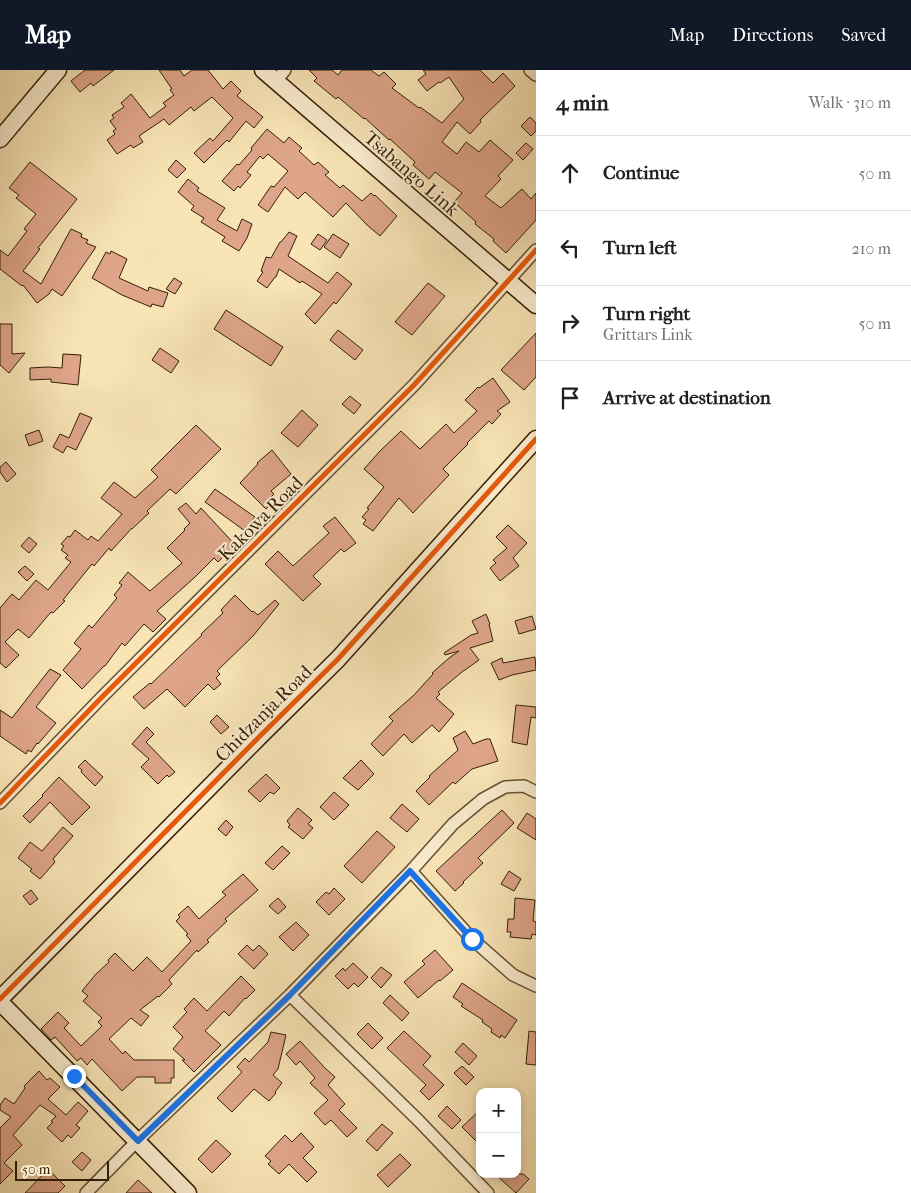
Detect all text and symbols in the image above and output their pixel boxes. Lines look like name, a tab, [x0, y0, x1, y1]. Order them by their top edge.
text: Map	[25, 21, 71, 49]
text: Map	[670, 25, 704, 46]
text: Directions	[732, 25, 813, 46]
text: Saved	[841, 25, 886, 46]
text: 4 min	[556, 91, 609, 115]
text: Walk · 310 m	[808, 93, 891, 112]
street label: Tsabango Link	[359, 127, 463, 221]
icon: ahead	[556, 159, 584, 187]
text: Continue	[603, 162, 679, 184]
text: 50 m	[859, 164, 891, 183]
icon: left	[556, 234, 584, 262]
text: Turn left	[603, 237, 677, 259]
text: 210 m	[852, 239, 891, 258]
text: Turn right	[603, 303, 690, 325]
icon: right	[556, 309, 584, 337]
text: 50 m	[859, 314, 891, 333]
text: Grittars Link	[603, 325, 693, 344]
icon: arrive	[556, 384, 584, 412]
text: Arrive at destination	[603, 387, 771, 409]
street label: Kakowa Road	[214, 471, 308, 566]
street label: Chidzanja Road	[211, 660, 317, 767]
route start	[461, 928, 484, 951]
route end	[63, 1065, 86, 1088]
map controls	[476, 1088, 521, 1178]
button: +	[476, 1088, 521, 1133]
button: −	[476, 1133, 521, 1178]
scale bar	[15, 1158, 109, 1181]
text: 50 m	[22, 1161, 50, 1178]

